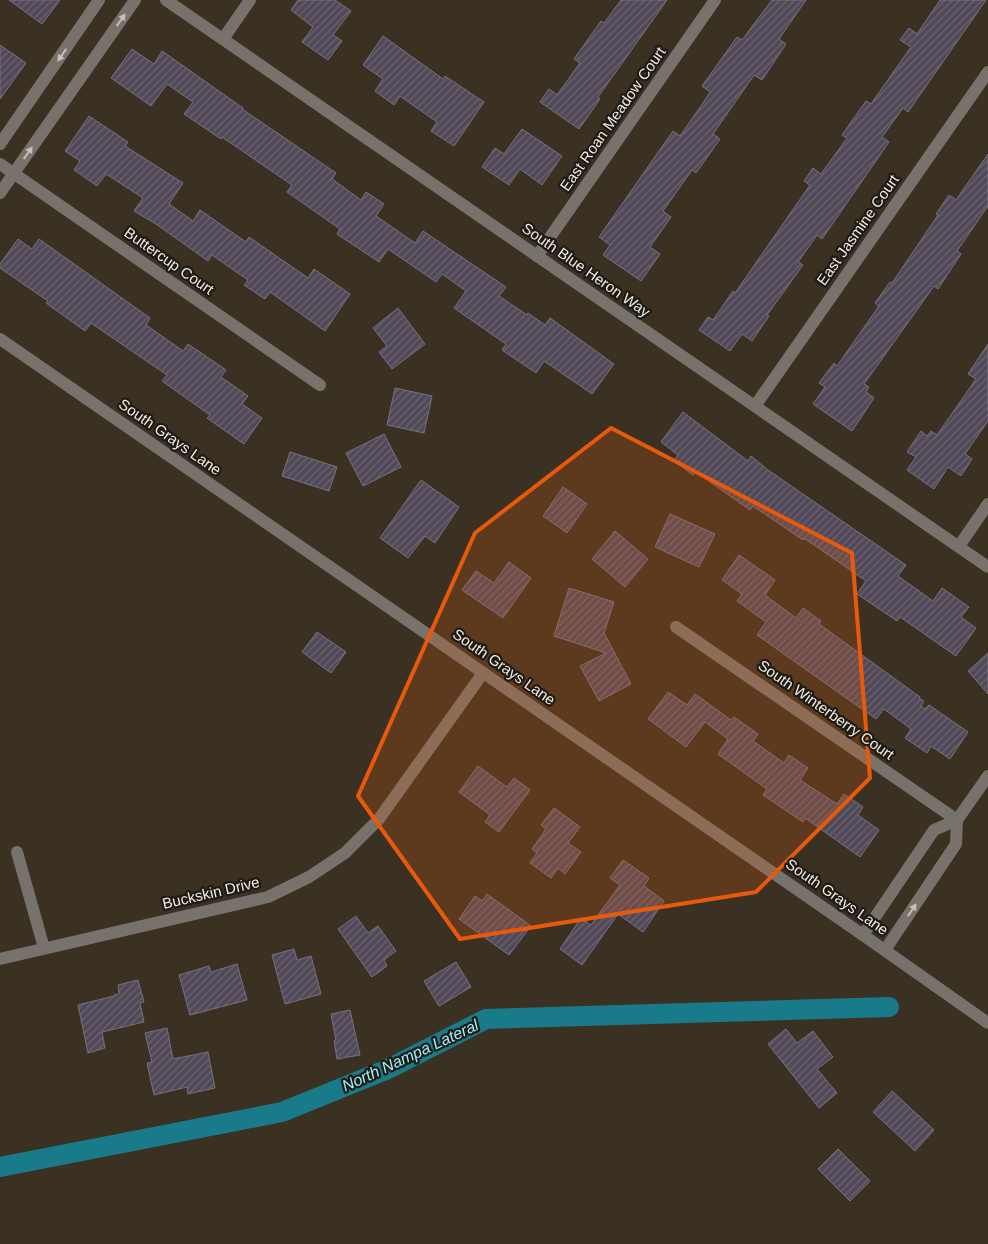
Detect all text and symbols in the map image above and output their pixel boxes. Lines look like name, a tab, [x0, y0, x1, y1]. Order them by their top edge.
one-way arrow	[116, 13, 126, 27]
street label: East Roan Meadow Court	[556, 43, 669, 194]
one-way arrow	[57, 48, 67, 61]
one-way arrow	[23, 146, 33, 160]
street label: East Jasmine Court	[813, 171, 903, 288]
street label: South Blue Heron Way	[519, 219, 654, 320]
street label: Buttercup Court	[121, 223, 218, 298]
street label: South Grays Lane	[116, 395, 225, 478]
street label: South Grays Lane	[450, 625, 559, 708]
street label: South Winterberry Court	[755, 656, 898, 763]
street label: South Grays Lane	[783, 855, 892, 938]
street label: Buckskin Drive	[161, 873, 261, 912]
one-way arrow	[907, 903, 917, 917]
water label: North Nampa Lateral	[339, 1016, 482, 1095]

